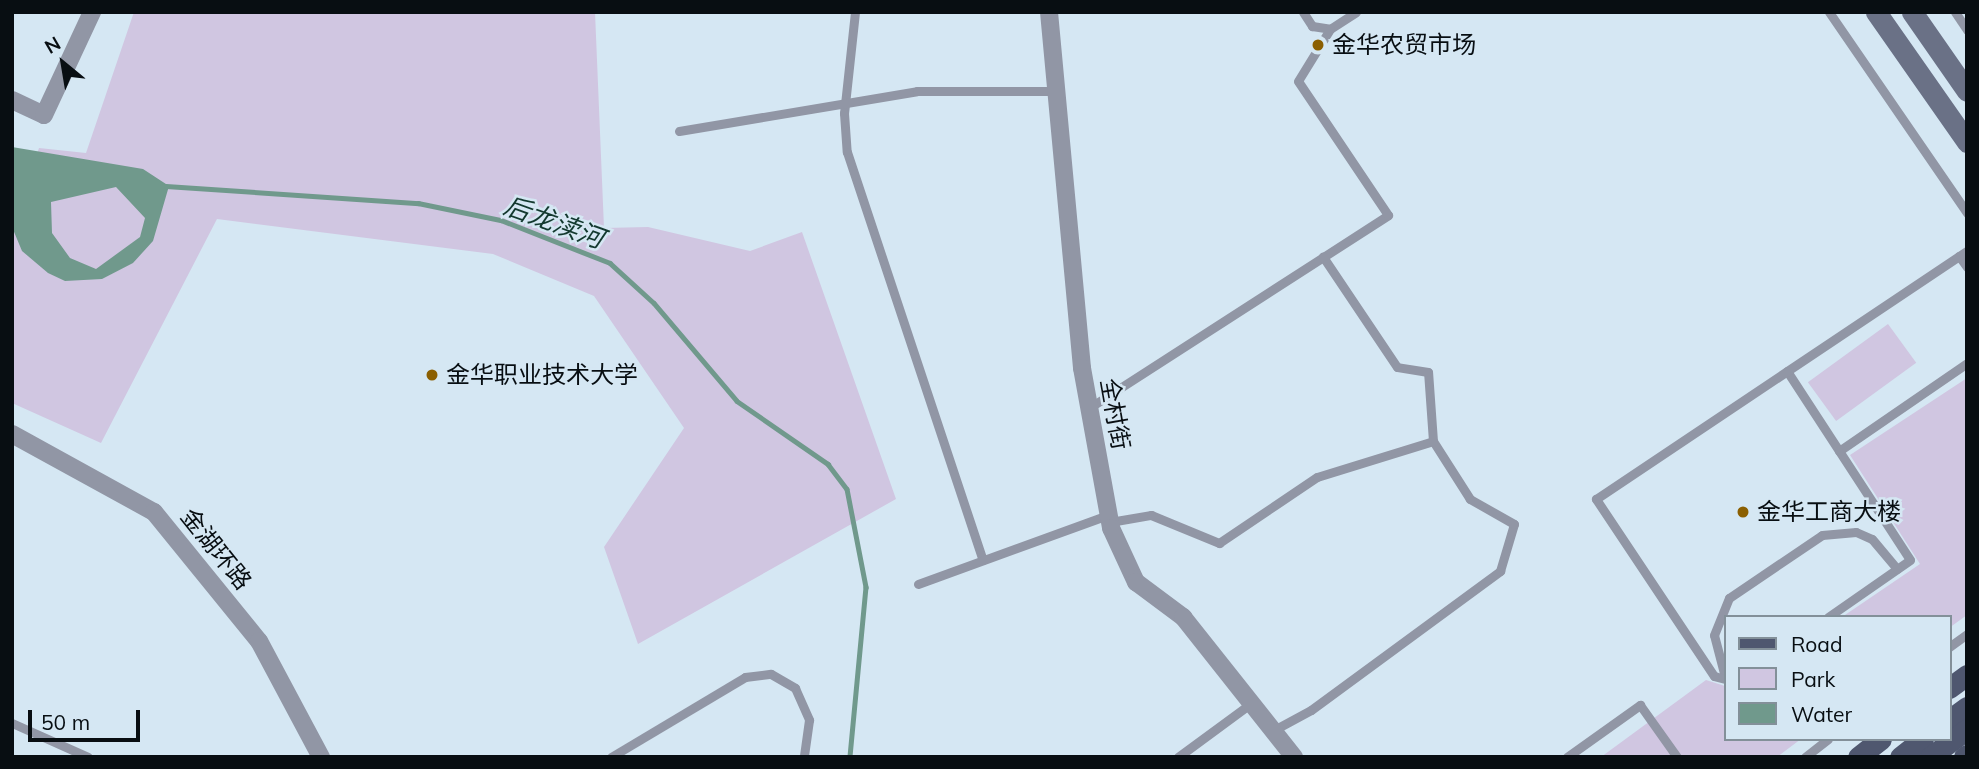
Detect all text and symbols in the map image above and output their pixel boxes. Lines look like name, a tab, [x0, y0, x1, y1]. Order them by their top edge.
north arrow	[28, 28, 98, 98]
text: N	[40, 31, 65, 59]
place label: 金华农贸市场	[1332, 31, 1476, 59]
marker: 金华农贸市场	[1310, 37, 1326, 53]
water label: 后龙渎河	[500, 190, 608, 254]
place label: 金华职业技术大学	[446, 361, 638, 389]
marker: 金华职业技术大学	[424, 367, 440, 383]
street label: 全村街	[1095, 376, 1135, 452]
place label: 金华工商大楼	[1757, 498, 1901, 526]
street label: 金湖环路	[175, 503, 257, 595]
marker: 金华工商大楼	[1735, 504, 1751, 520]
legend	[1724, 615, 1951, 741]
text: Road	[1791, 631, 1842, 657]
text: Park	[1791, 666, 1835, 692]
scale bar	[32, 696, 144, 740]
text: Water	[1791, 701, 1852, 727]
text: 50 m	[41, 709, 90, 735]

